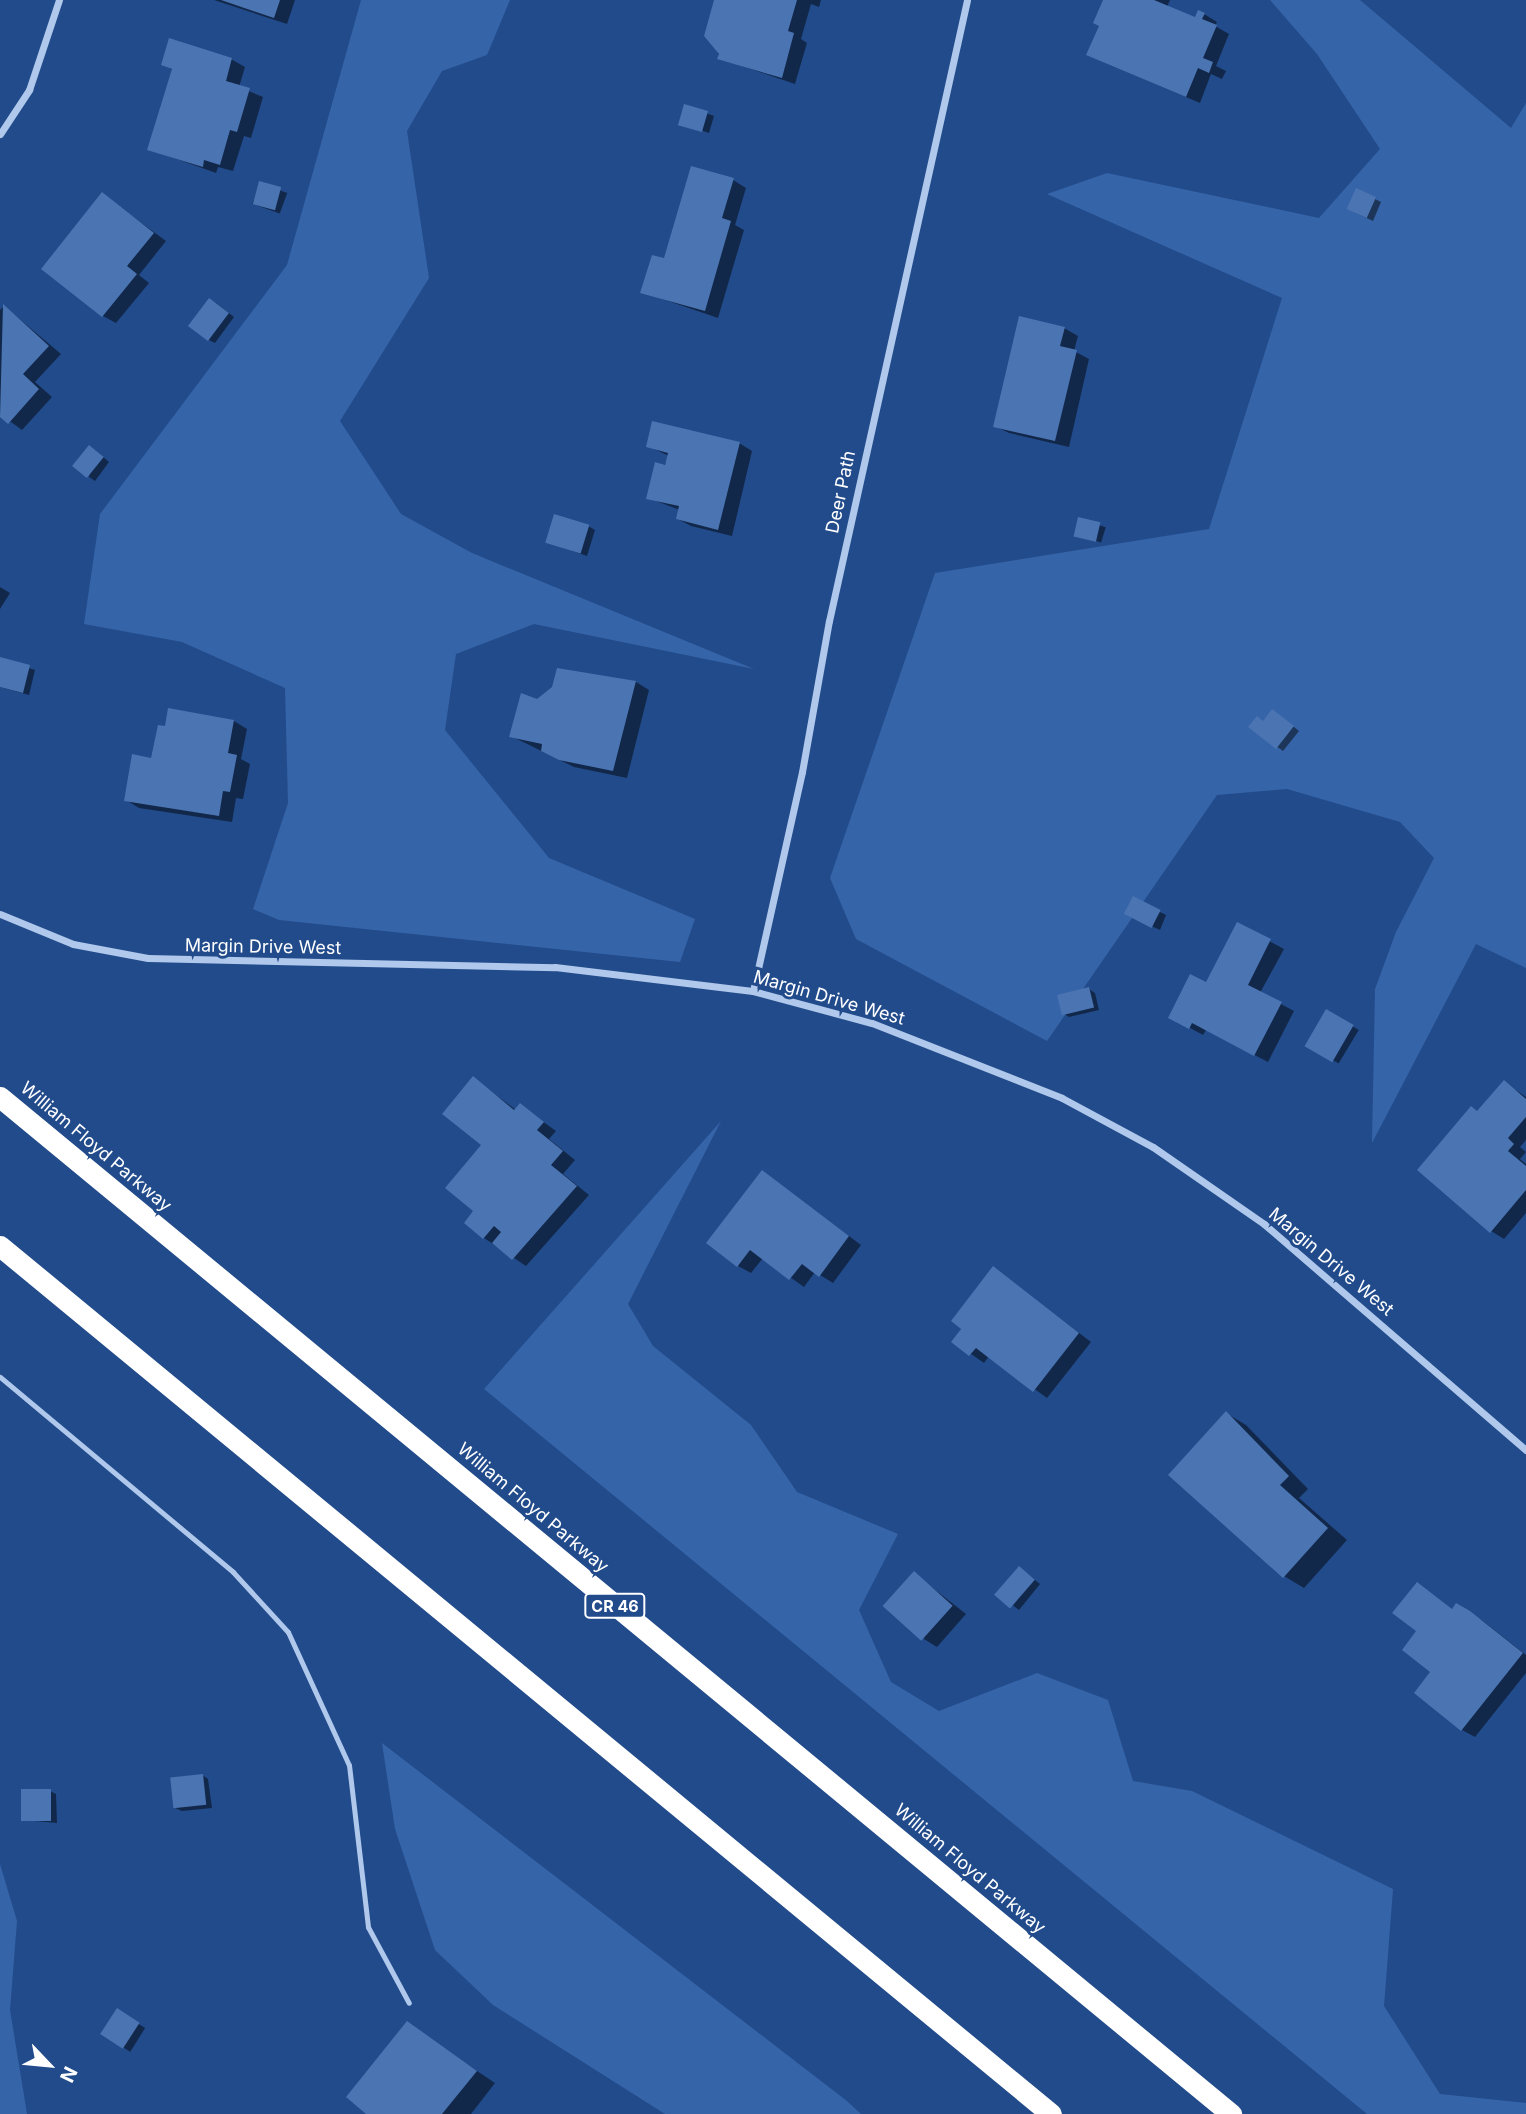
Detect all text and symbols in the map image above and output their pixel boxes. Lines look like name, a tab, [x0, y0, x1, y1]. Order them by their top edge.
street label: Deer Path	[822, 449, 860, 535]
street label: Margin Drive West	[185, 935, 341, 959]
street label: Margin Drive West	[751, 966, 907, 1030]
street label: William Floyd Parkway	[16, 1077, 176, 1217]
street label: Margin Drive West	[1264, 1203, 1398, 1321]
street label: William Floyd Parkway	[453, 1438, 613, 1578]
road number: CR 46	[584, 1594, 646, 1618]
street label: William Floyd Parkway	[890, 1799, 1050, 1939]
north arrow	[14, 2030, 84, 2100]
text: N	[55, 2063, 82, 2086]

